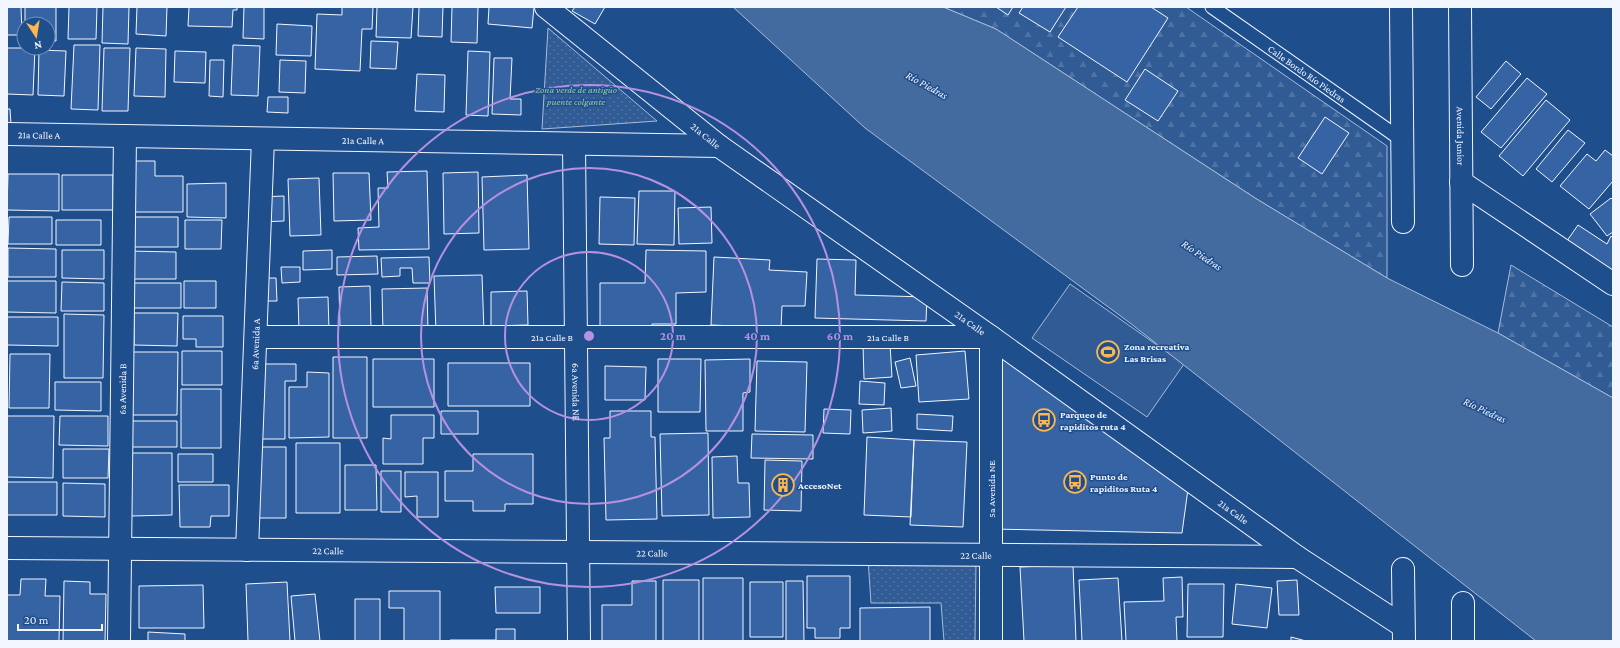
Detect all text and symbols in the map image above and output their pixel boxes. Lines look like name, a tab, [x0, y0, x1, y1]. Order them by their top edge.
north arrow	[16, 16, 56, 56]
text: N	[33, 39, 43, 53]
street label: Calle Bordo Río Piedras	[1266, 43, 1348, 105]
water label: Río Piedras	[904, 69, 950, 102]
park label: Zona verde de antigüo puente colgante	[535, 84, 617, 107]
street label: Avenida Junior	[1455, 106, 1467, 166]
street label: 21a Calle	[689, 120, 723, 151]
street label: 21a Calle A	[18, 129, 61, 140]
street label: 21a Calle A	[342, 134, 385, 146]
water label: Río Piedras	[1180, 237, 1225, 273]
street label: 21a Calle	[953, 308, 988, 337]
street label: 6a Avenida A	[249, 318, 262, 370]
centre of rings	[582, 329, 596, 343]
text: 20 m	[660, 329, 687, 343]
text: 40 m	[744, 329, 771, 343]
text: 60 m	[827, 329, 854, 343]
street label: 21a Calle B	[531, 332, 574, 343]
street label: 21a Calle B	[867, 332, 910, 343]
sports icon: Zona recreativa Las Brisas	[1095, 339, 1121, 365]
place label: Zona recreativa Las Brisas	[1124, 341, 1190, 364]
street label: 6a Avenida B	[116, 363, 128, 415]
street label: 6a Avenida NE	[571, 363, 582, 422]
water label: Río Piedras	[1462, 395, 1509, 425]
bus stop icon: Parqueo de rapiditos ruta 4	[1031, 407, 1057, 433]
place label: Parqueo de rapiditos ruta 4	[1060, 409, 1126, 432]
street label: 5a Avenida NE	[986, 460, 997, 518]
bus stop icon: Punto de rapiditos Ruta 4	[1062, 469, 1088, 495]
place label: Punto de rapiditos Ruta 4	[1090, 471, 1158, 494]
building icon: AccesoNet	[770, 472, 796, 498]
place label: AccesoNet	[797, 480, 842, 491]
street label: 21a Calle	[1216, 497, 1251, 526]
street label: 22 Calle	[312, 545, 344, 556]
street label: 22 Calle	[636, 547, 668, 558]
street label: 22 Calle	[960, 549, 992, 560]
scale bar	[18, 606, 102, 632]
text: 20 m	[24, 613, 49, 627]

